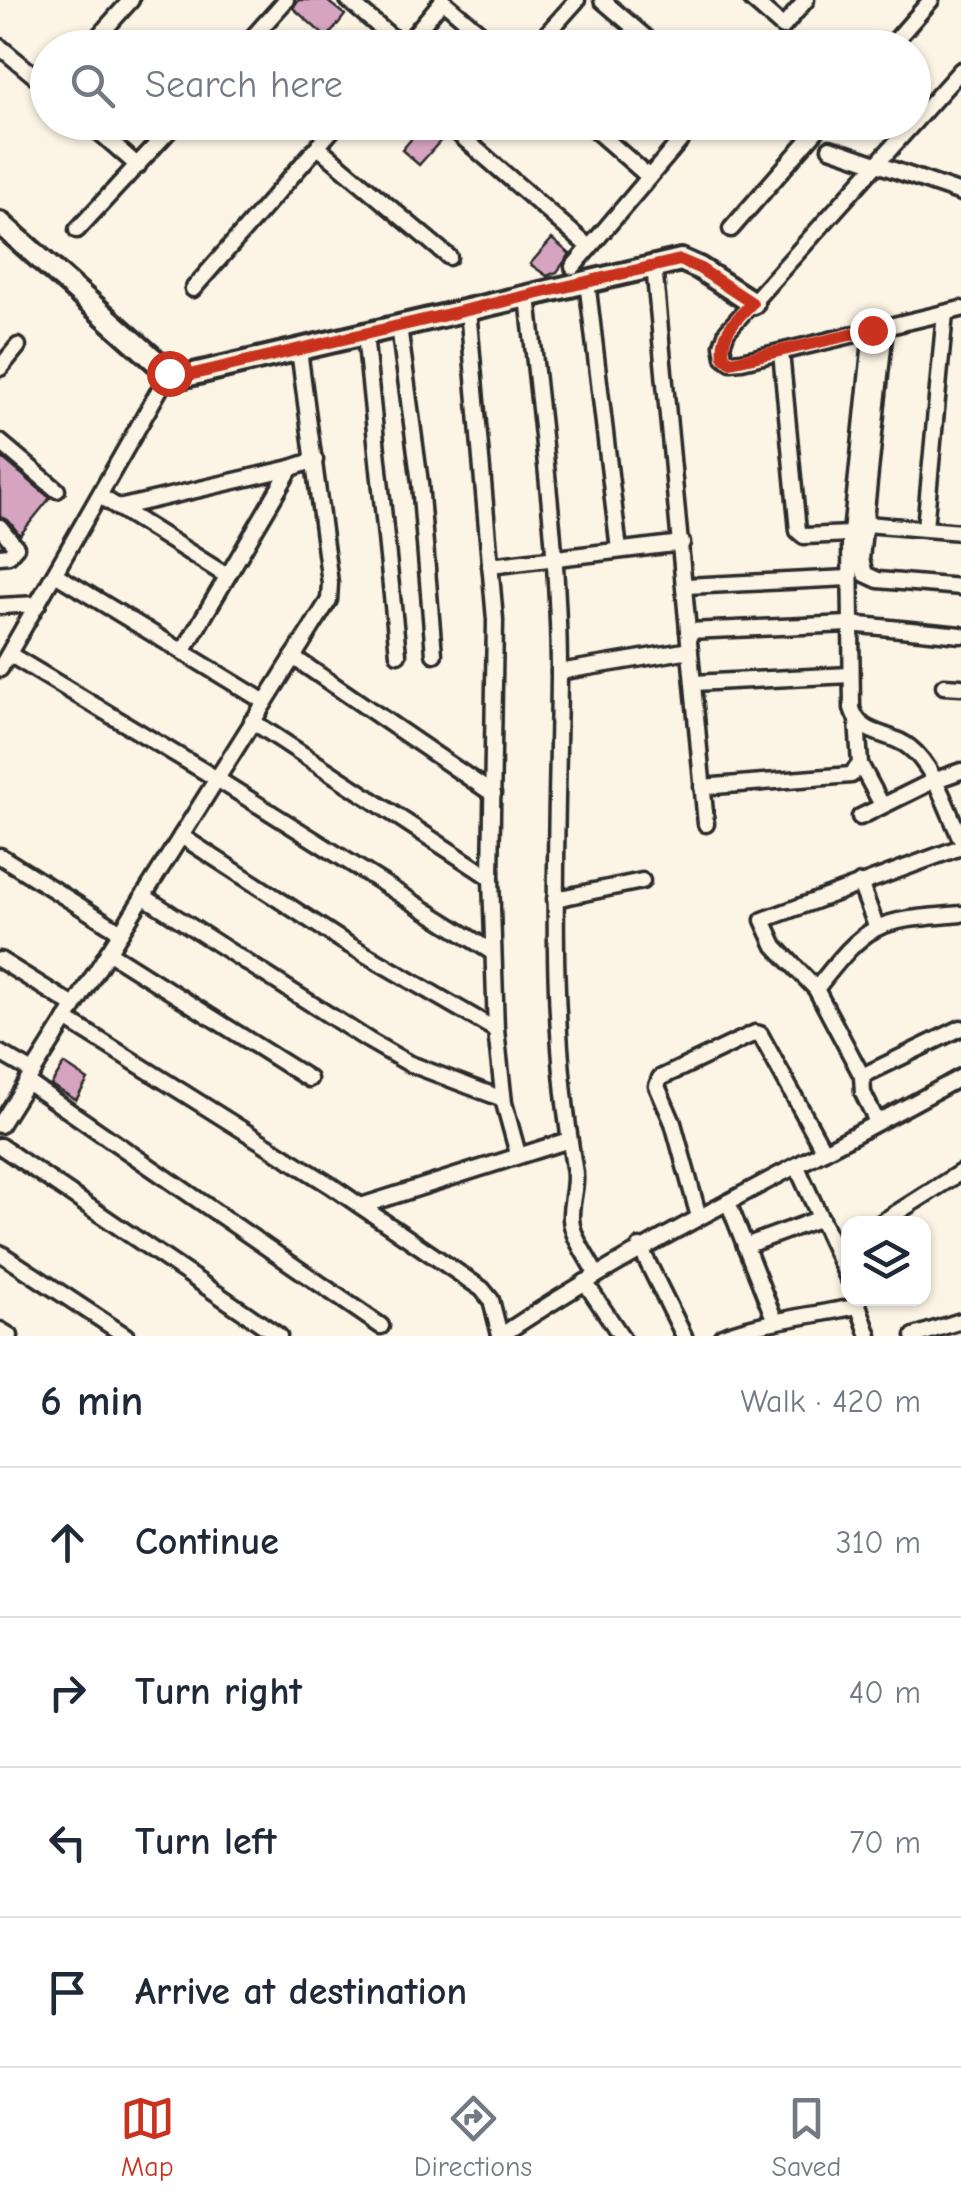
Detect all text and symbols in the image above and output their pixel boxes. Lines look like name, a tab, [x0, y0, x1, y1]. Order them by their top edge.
search box	[30, 30, 931, 140]
icon: search	[65, 58, 120, 113]
text: Search here	[145, 63, 343, 107]
route end	[850, 308, 896, 354]
route start	[147, 351, 193, 397]
map controls	[841, 1216, 931, 1306]
button: layers	[841, 1216, 931, 1306]
text: 6 min	[40, 1377, 143, 1426]
text: Walk · 420 m	[741, 1383, 921, 1420]
icon: ahead	[40, 1515, 95, 1570]
text: Continue	[135, 1520, 279, 1564]
text: 310 m	[835, 1524, 921, 1561]
icon: right	[40, 1665, 95, 1720]
text: Turn right	[135, 1670, 302, 1714]
text: 40 m	[849, 1674, 921, 1711]
icon: left	[40, 1815, 95, 1870]
text: Turn left	[135, 1820, 276, 1864]
text: 70 m	[849, 1824, 921, 1861]
icon: arrive	[40, 1965, 95, 2020]
text: Arrive at destination	[135, 1970, 467, 2014]
tab: Map	[120, 2091, 175, 2183]
tab: Directions	[414, 2091, 532, 2183]
tab: Saved	[771, 2091, 841, 2183]

